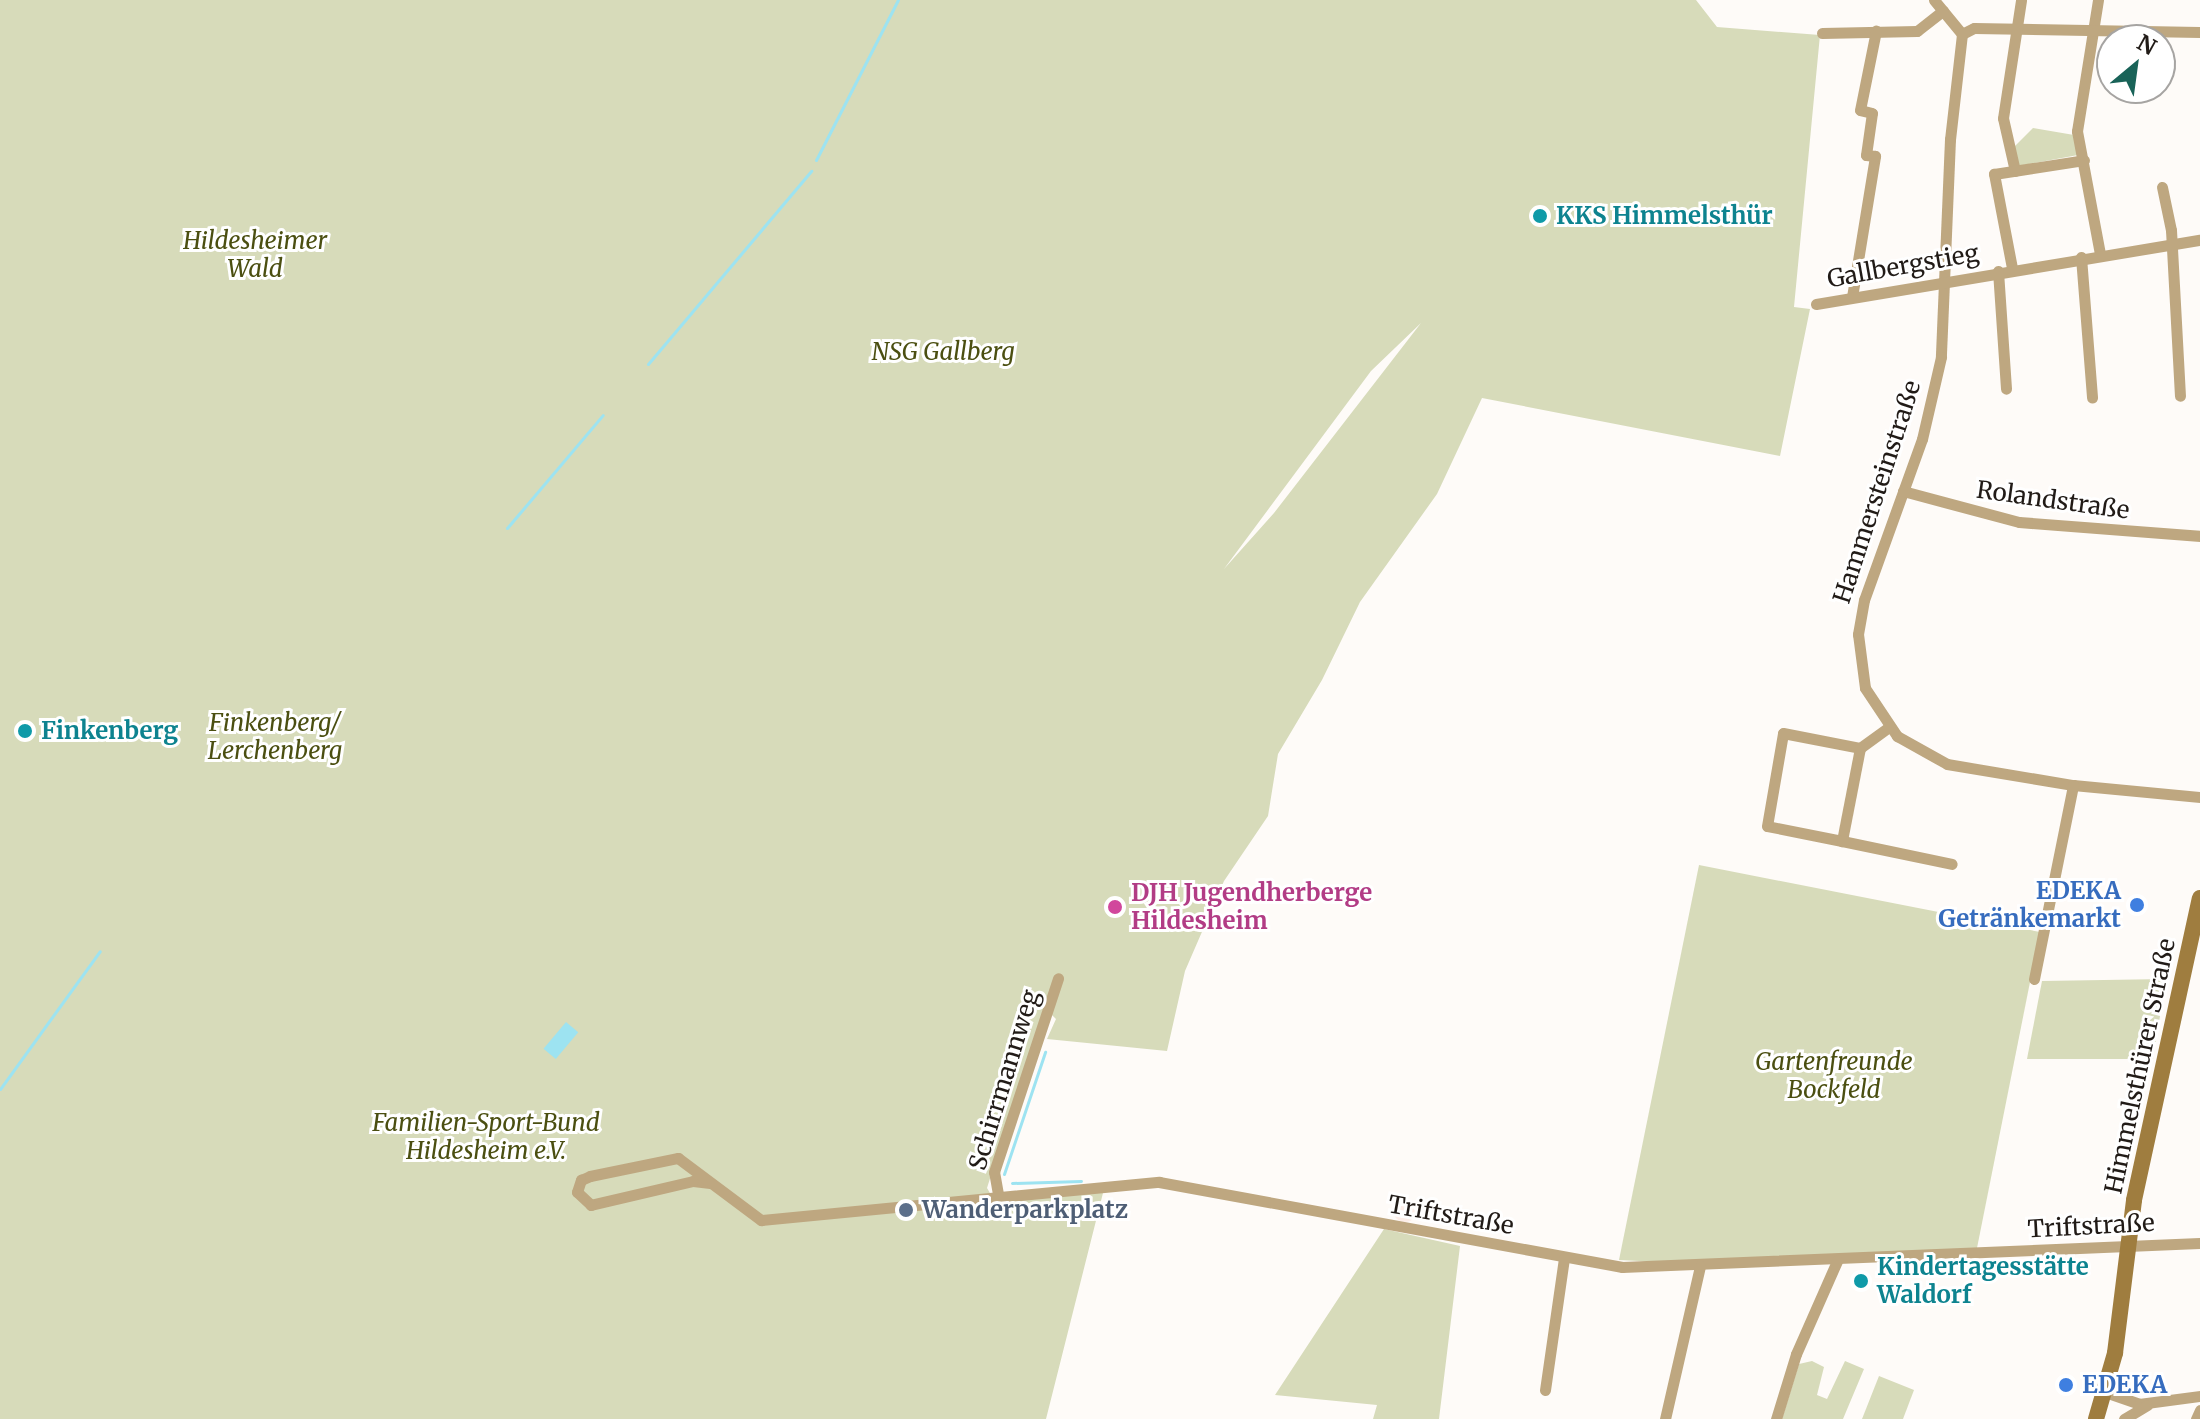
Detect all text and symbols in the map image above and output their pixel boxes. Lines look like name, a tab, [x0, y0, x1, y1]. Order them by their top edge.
north arrow	[2096, 24, 2176, 104]
text: N	[2132, 28, 2161, 61]
place label: KKS Himmelsthür	[1556, 202, 1773, 230]
marker: KKS Himmelsthür	[1531, 207, 1549, 225]
park label: Hildesheimer Wald	[183, 227, 327, 283]
street label: Gallbergstieg	[1825, 238, 1981, 294]
park label: NSG Gallberg	[871, 338, 1015, 366]
street label: Hammersteinstraße	[1827, 377, 1927, 607]
street label: Rolandstraße	[1975, 475, 2131, 525]
park label: Finkenberg/ Lerchenberg	[208, 709, 342, 765]
place label: Finkenberg	[41, 717, 178, 745]
marker: Finkenberg	[16, 722, 34, 740]
place label: EDEKA Getränkemarkt	[1938, 877, 2121, 933]
place label: DJH Jugendherberge Hildesheim	[1131, 879, 1372, 935]
marker: EDEKA Getränkemarkt	[2128, 896, 2146, 914]
marker: DJH Jugendherberge Hildesheim	[1106, 898, 1124, 916]
street label: Himmelsthürer Straße	[2099, 936, 2181, 1196]
street label: Schirrmannweg	[963, 986, 1045, 1174]
park label: Gartenfreunde Bockfeld	[1755, 1048, 1913, 1104]
park label: Familien-Sport-Bund Hildesheim e.V.	[372, 1109, 600, 1165]
street label: Triftstraße	[1386, 1190, 1516, 1240]
place label: Wanderparkplatz	[922, 1196, 1128, 1224]
marker: Wanderparkplatz	[897, 1201, 915, 1219]
street label: Triftstraße	[2027, 1208, 2155, 1244]
place label: Kindertagesstätte Waldorf	[1877, 1253, 2089, 1309]
marker: Kindertagesstätte Waldorf	[1852, 1272, 1870, 1290]
place label: EDEKA	[2082, 1371, 2167, 1399]
marker: EDEKA	[2057, 1376, 2075, 1394]

